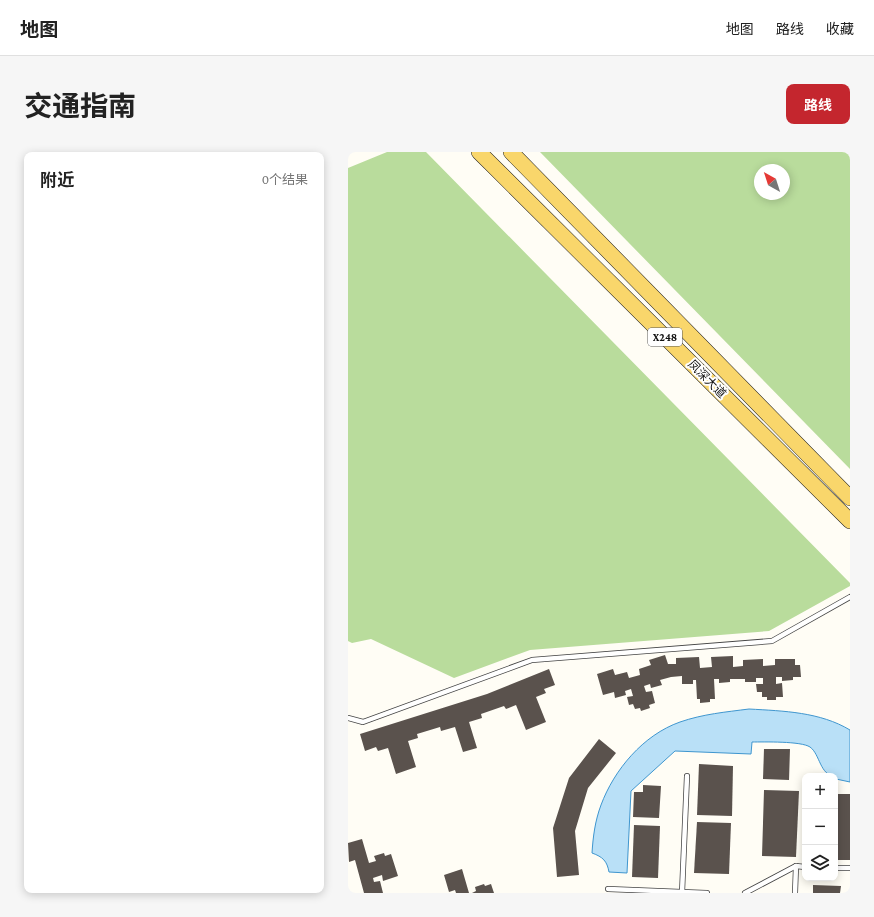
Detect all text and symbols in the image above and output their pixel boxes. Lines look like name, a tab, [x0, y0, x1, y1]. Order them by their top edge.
text: 地图	[20, 19, 58, 40]
text: 地图	[726, 21, 754, 37]
text: 路线	[776, 21, 804, 37]
text: 收藏	[826, 21, 854, 37]
button: 路线	[786, 84, 850, 124]
text: 交通指南	[24, 91, 136, 122]
north arrow	[754, 164, 790, 200]
text: 附近	[40, 171, 74, 190]
text: 0个结果	[262, 172, 308, 187]
road number: X248	[648, 328, 682, 346]
street label: 凤深大道	[685, 357, 729, 401]
map controls	[802, 773, 838, 881]
button: +	[802, 773, 838, 809]
button: −	[802, 809, 838, 845]
button: layers	[802, 845, 838, 881]

